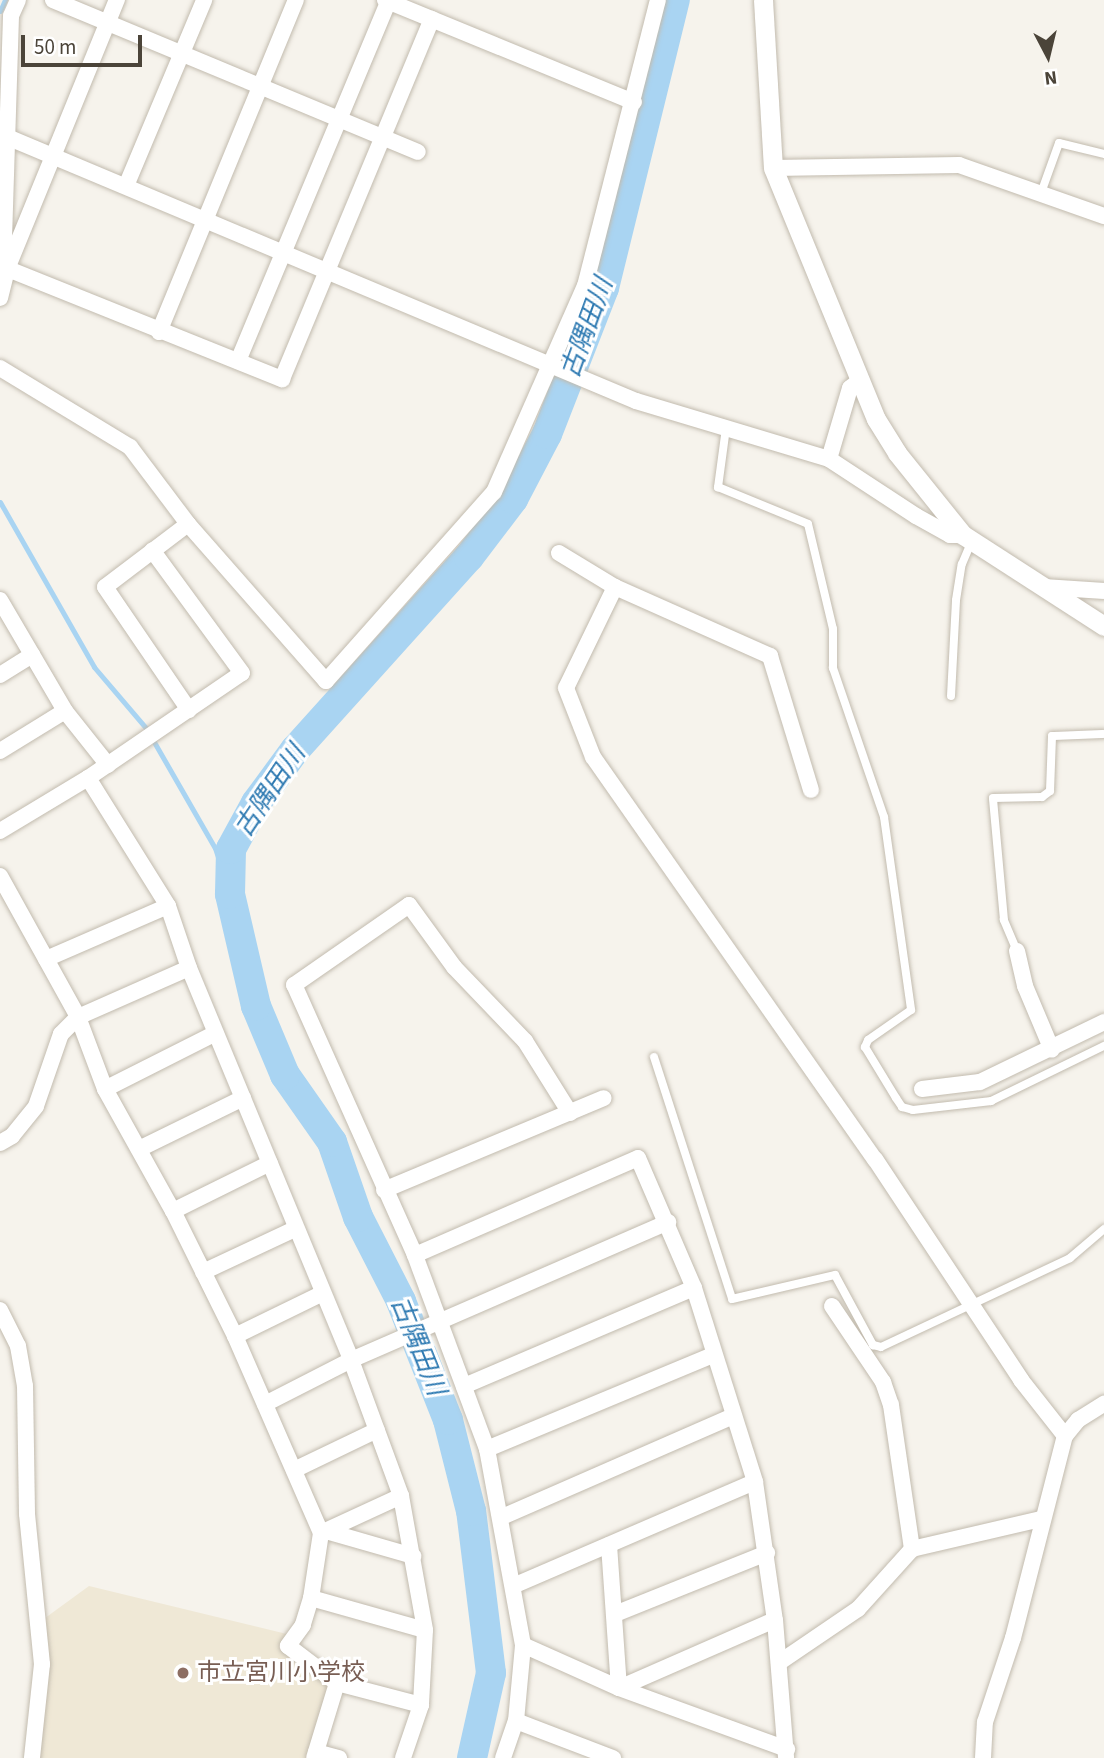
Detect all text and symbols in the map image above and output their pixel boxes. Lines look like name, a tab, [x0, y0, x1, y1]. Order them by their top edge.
scale bar	[24, 21, 145, 65]
north arrow	[1013, 21, 1083, 91]
text: 50 m	[34, 32, 76, 62]
text: N	[1043, 63, 1059, 92]
water label: 古隅田川	[555, 274, 619, 382]
water label: 古隅田川	[228, 739, 312, 843]
water label: 古隅田川	[384, 1292, 452, 1400]
place label: 市立宮川小学校	[197, 1659, 365, 1687]
marker: 市立宮川小学校	[175, 1665, 191, 1681]

